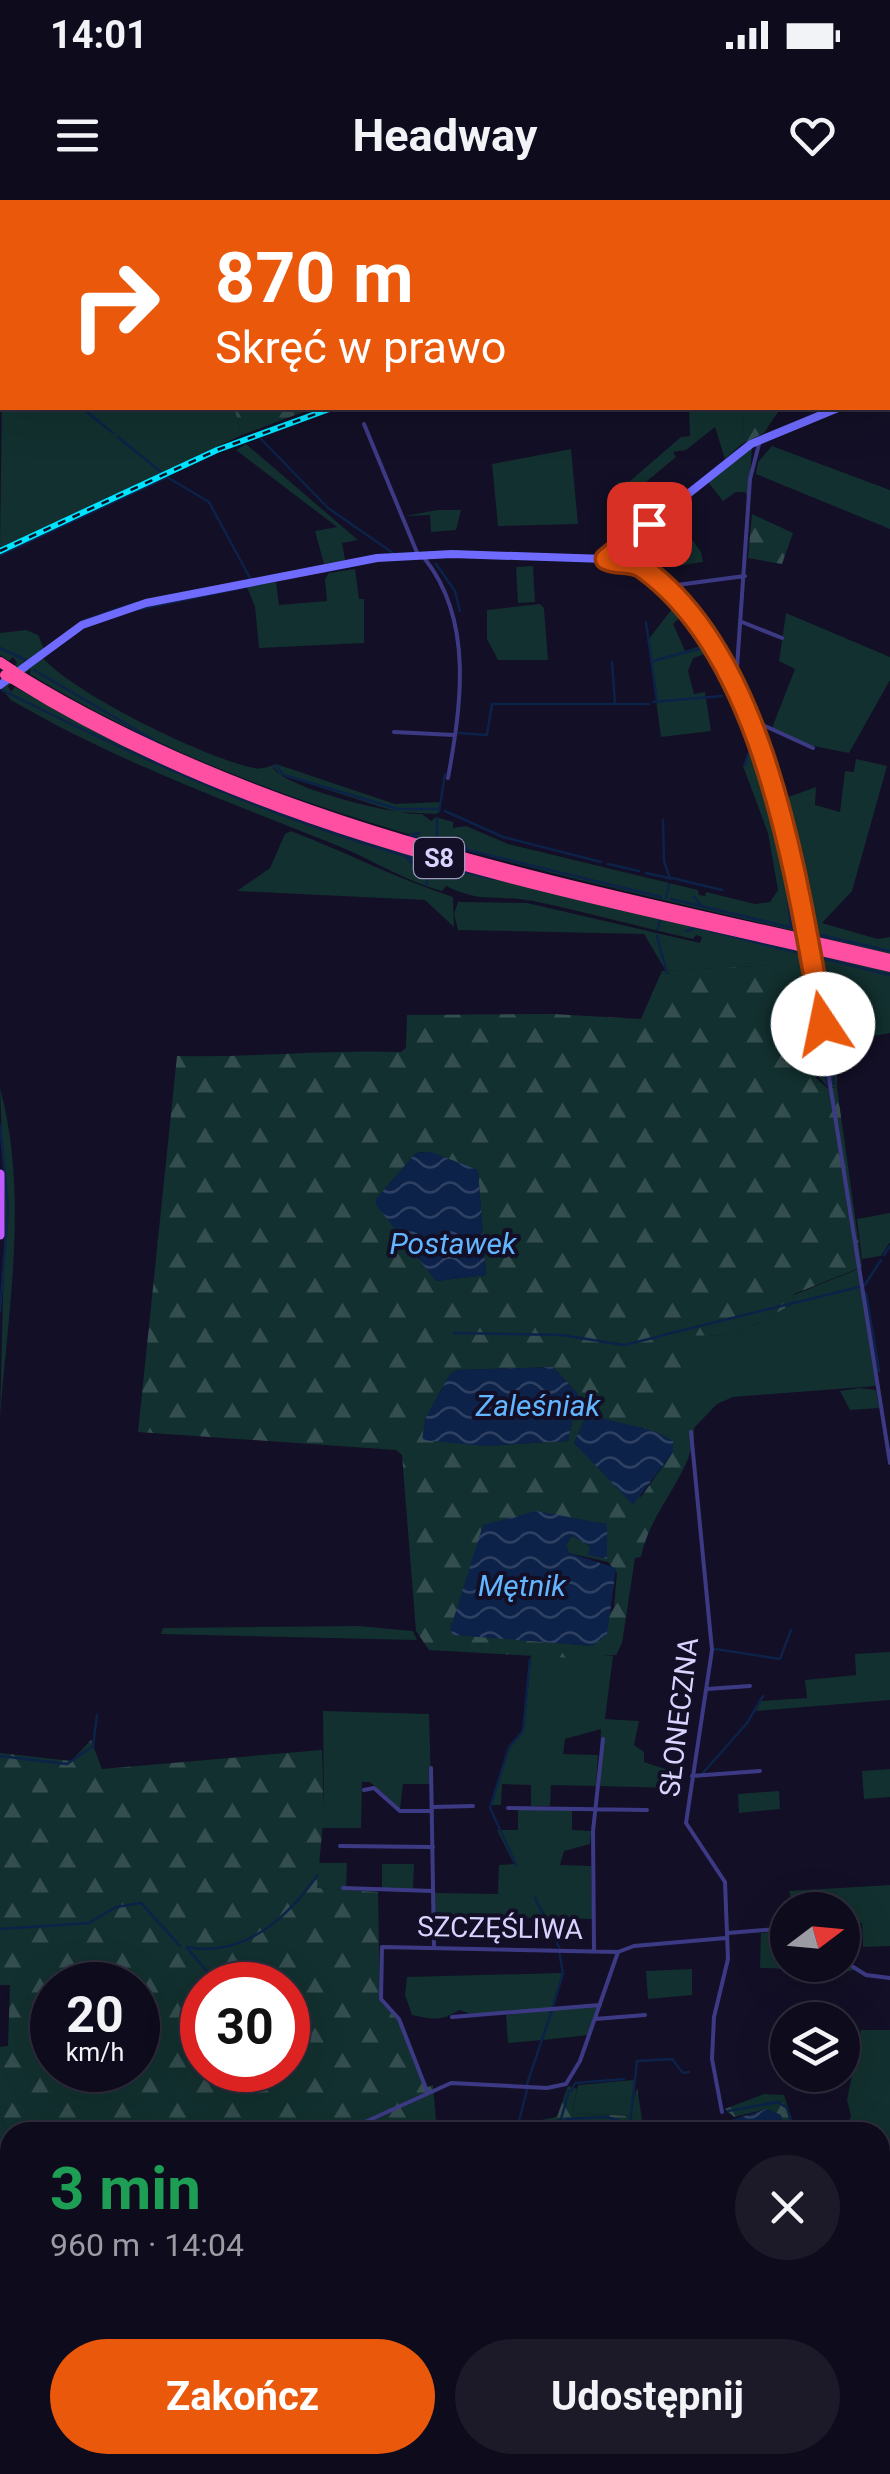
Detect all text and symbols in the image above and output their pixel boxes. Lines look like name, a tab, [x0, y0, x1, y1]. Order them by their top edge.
text: 14:01	[50, 13, 148, 57]
icon: menu	[50, 108, 105, 163]
icon: heart	[785, 108, 840, 163]
text: Headway	[353, 109, 537, 162]
text: 870 m	[215, 237, 414, 319]
icon: right	[50, 240, 180, 370]
text: Skręć w prawo	[215, 321, 507, 374]
pin	[607, 482, 692, 567]
icon: arrive	[622, 497, 677, 552]
road number: S8	[414, 838, 464, 878]
position arrow	[771, 972, 875, 1076]
water label: Postawek	[389, 1226, 518, 1261]
water label: Zaleśniak	[475, 1388, 602, 1423]
water label: Mętnik	[478, 1568, 567, 1603]
street label: SŁONECZNA	[653, 1635, 705, 1799]
north arrow	[770, 1892, 860, 1982]
map controls	[770, 1892, 860, 2092]
street label: SZCZĘŚLIWA	[417, 1910, 583, 1946]
speed limit sign: 30	[180, 1962, 310, 2092]
text: 20	[66, 1986, 124, 2044]
button: layers	[770, 2002, 860, 2092]
text: km/h	[66, 2038, 124, 2067]
text: 3 min	[50, 2153, 201, 2224]
button: close	[735, 2155, 840, 2260]
text: 960 m · 14:04	[50, 2226, 244, 2264]
button: Zakończ	[50, 2339, 435, 2454]
button: Udostępnij	[455, 2339, 840, 2454]

